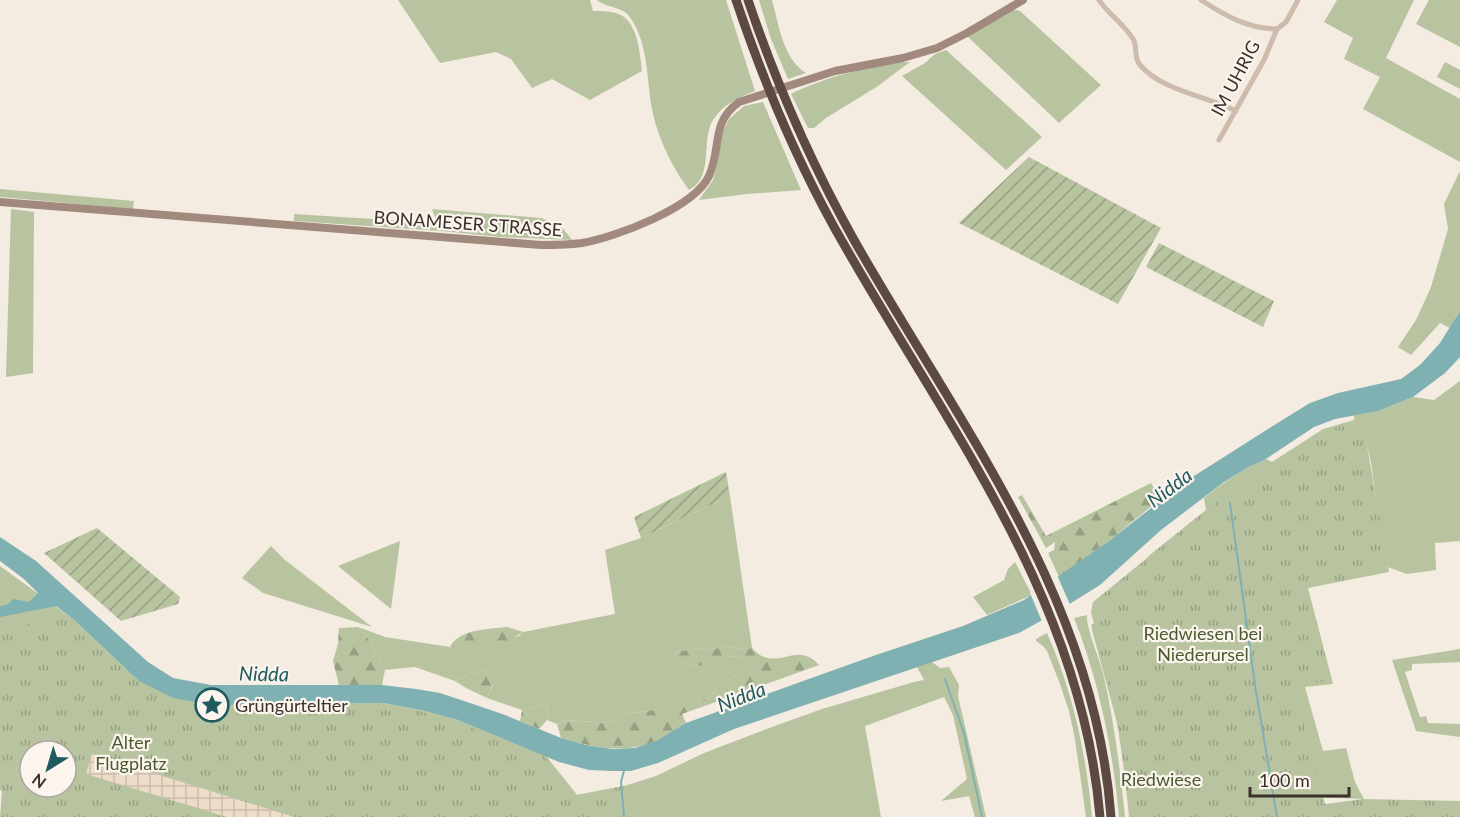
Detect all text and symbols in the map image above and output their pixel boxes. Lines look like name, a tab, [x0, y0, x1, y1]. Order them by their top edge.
street label: IM UHRIG	[1206, 36, 1264, 120]
street label: BONAMESER STRASSE	[373, 205, 563, 241]
water label: Nidda	[1142, 462, 1196, 512]
park label: Riedwiesen bei Niederursel	[1144, 622, 1262, 665]
water label: Nidda	[239, 661, 289, 685]
water label: Nidda	[713, 676, 769, 716]
place icon: Grüngürteltier	[194, 687, 230, 723]
place label: Grüngürteltier	[235, 694, 348, 716]
park label: Alter Flugplatz	[95, 731, 167, 774]
north arrow	[18, 739, 78, 799]
scale bar	[1250, 760, 1349, 798]
park label: Riedwiese	[1121, 768, 1201, 790]
text: 100 m	[1259, 769, 1310, 791]
text: N	[28, 770, 49, 793]

